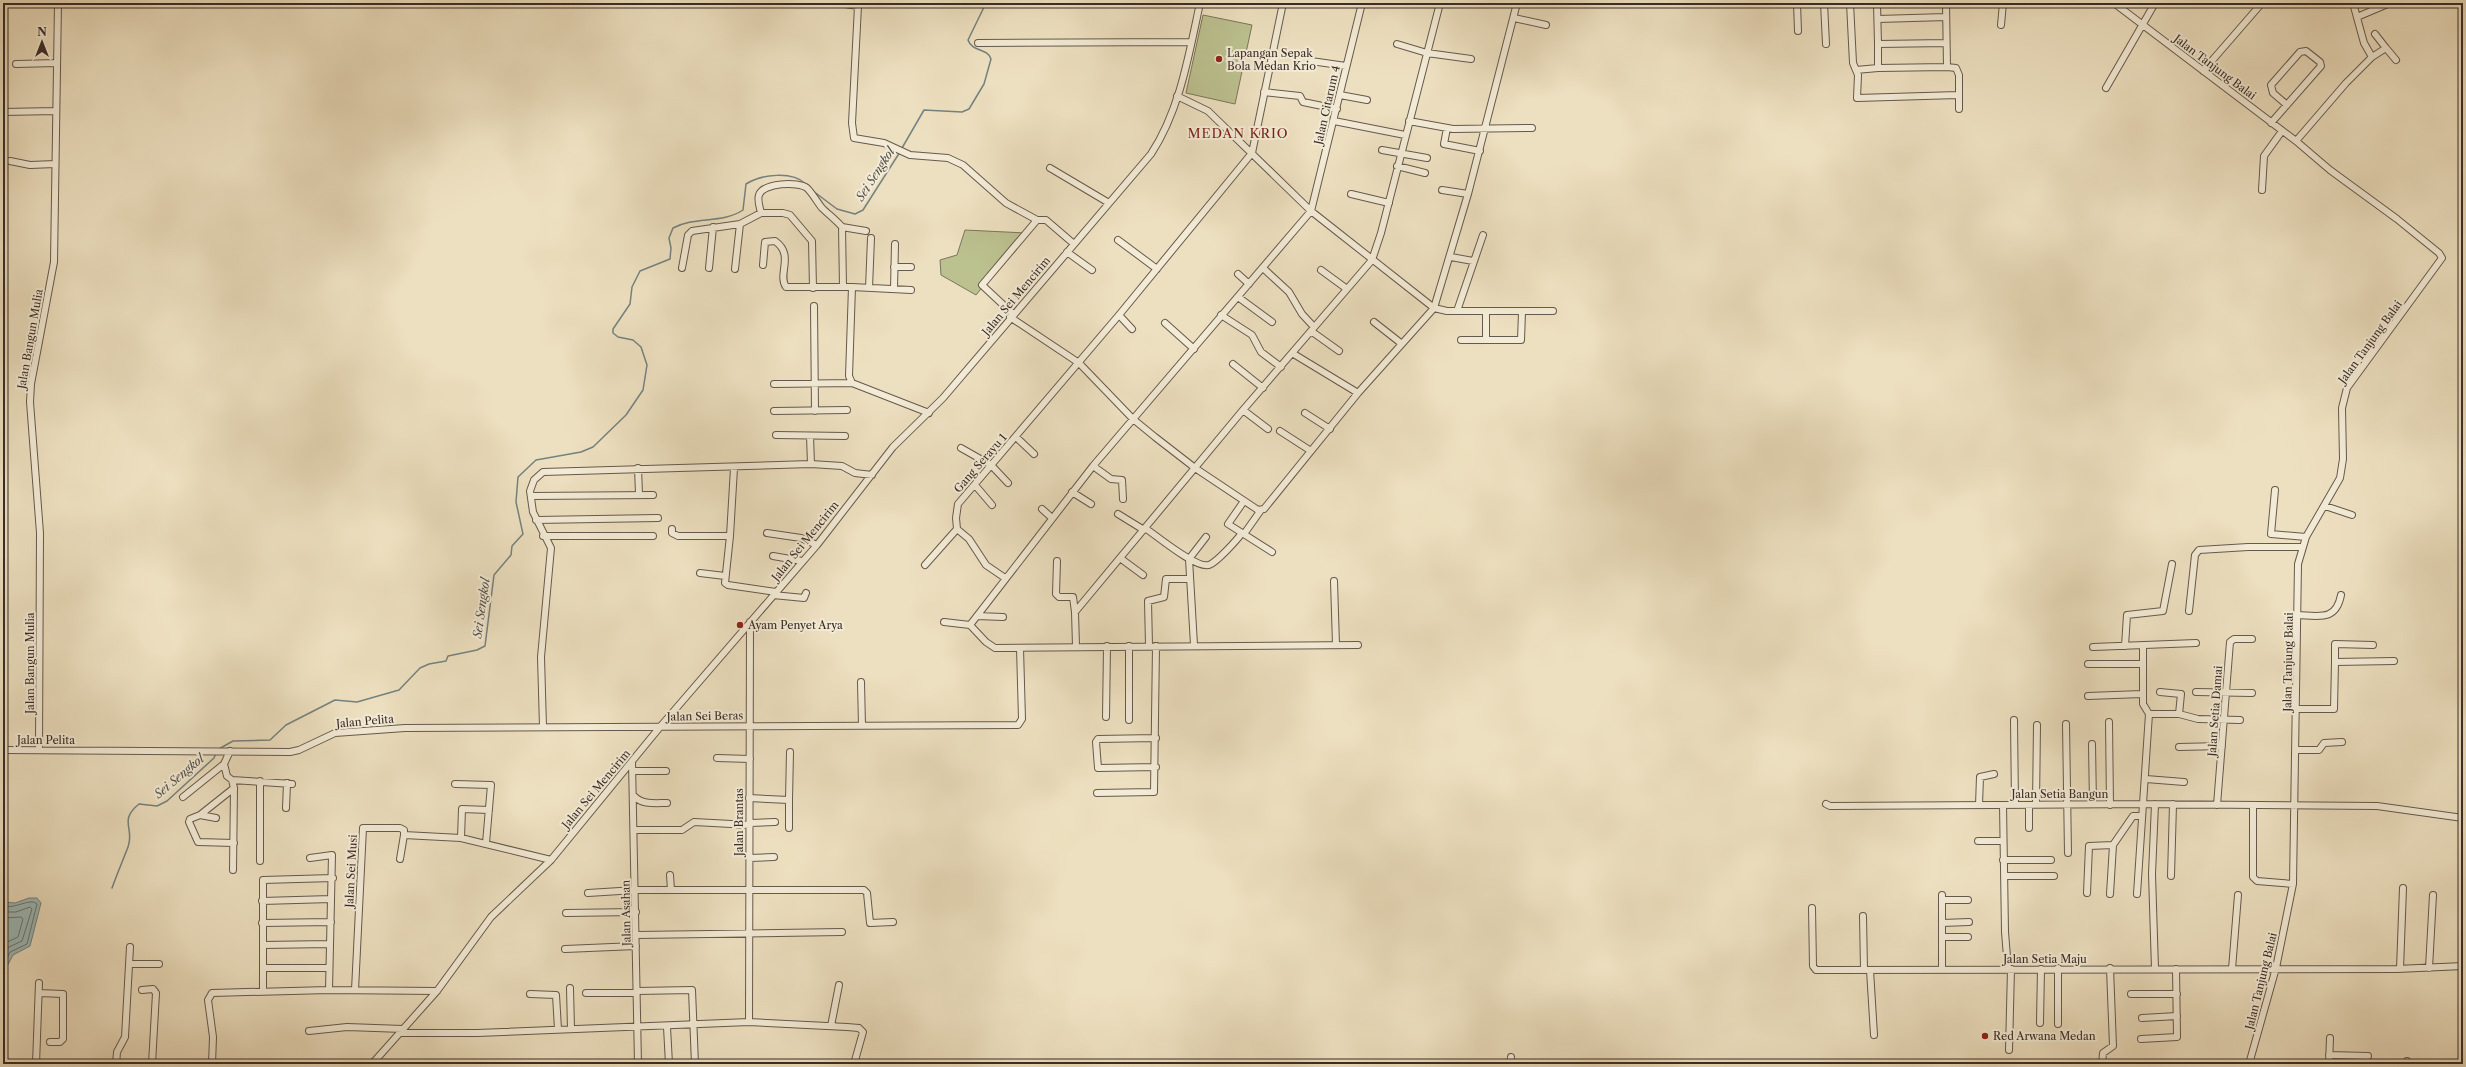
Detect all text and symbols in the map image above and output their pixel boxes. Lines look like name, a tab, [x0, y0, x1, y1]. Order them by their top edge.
north arrow	[22, 22, 62, 62]
text: N	[37, 25, 47, 39]
street label: Jalan Tanjung Balai	[2169, 30, 2259, 103]
place label: Lapangan Sepak Bola Medan Krio	[1227, 46, 1316, 73]
marker: Lapangan Sepak Bola Medan Krio	[1214, 54, 1224, 64]
street label: Jalan Citarum 4	[1311, 64, 1343, 148]
district label: MEDAN KRIO	[1187, 125, 1289, 141]
water label: Sei Sengkol	[852, 143, 898, 204]
street label: Jalan Sei Mencirim	[978, 253, 1054, 340]
street label: Jalan Bangun Mulia	[14, 288, 46, 392]
street label: Jalan Tanjung Balai	[2334, 297, 2405, 388]
street label: Gang Serayu 1	[951, 430, 1010, 495]
street label: Jalan Sei Mencirim	[767, 498, 842, 585]
water label: Sei Sengkol	[469, 576, 493, 640]
street label: Jalan Bangun Mulia	[23, 612, 37, 716]
street label: Jalan Tanjung Balai	[2280, 612, 2296, 714]
place label: Ayam Penyet Arya	[747, 618, 843, 632]
marker: Ayam Penyet Arya	[735, 620, 745, 630]
street label: Jalan Setia Damai	[2205, 664, 2225, 759]
street label: Jalan Sei Beras	[665, 708, 744, 724]
street label: Jalan Pelita	[334, 711, 395, 731]
street label: Jalan Pelita	[15, 733, 75, 747]
street label: Jalan Sei Mencirim	[558, 746, 634, 833]
water label: Sei Sengkol	[150, 750, 208, 802]
street label: Jalan Setia Bangun	[2010, 787, 2109, 801]
street label: Jalan Brantas	[732, 788, 746, 858]
street label: Jalan Sei Musi	[342, 833, 360, 910]
street label: Jalan Asahan	[618, 880, 634, 948]
street label: Jalan Tanjung Balai	[2242, 930, 2280, 1033]
street label: Jalan Setia Maju	[2001, 952, 2087, 966]
place label: Red Arwana Medan	[1993, 1029, 2096, 1043]
marker: Red Arwana Medan	[1980, 1031, 1990, 1041]

